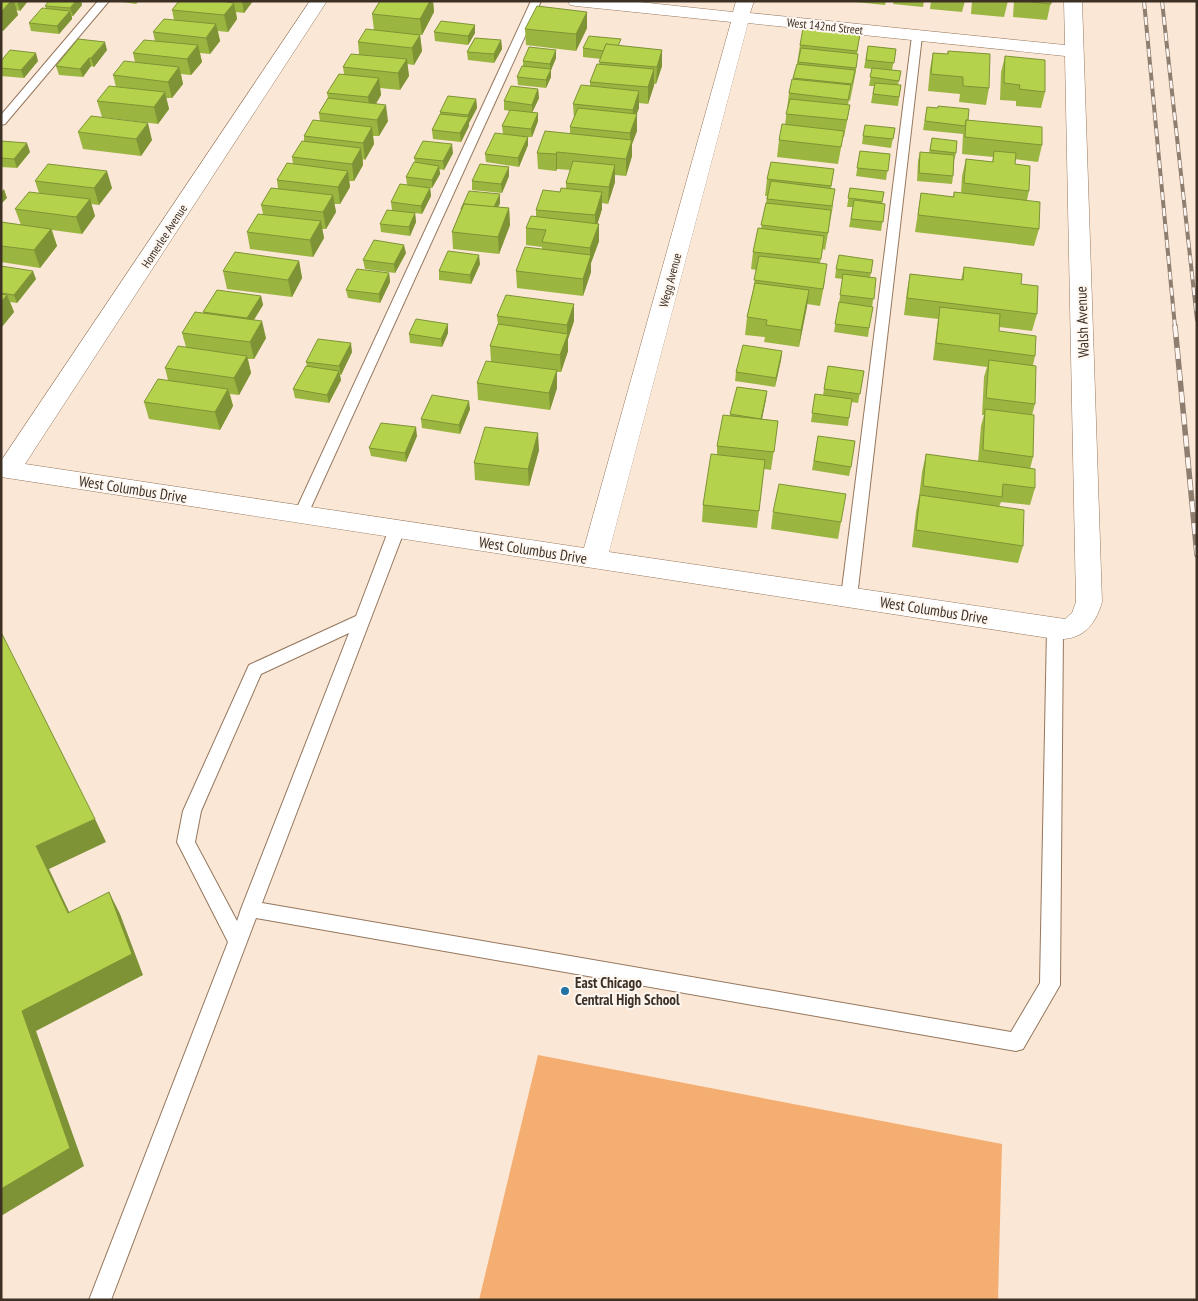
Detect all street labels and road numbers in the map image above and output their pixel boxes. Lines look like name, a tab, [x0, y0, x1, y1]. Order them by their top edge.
street label: West 142nd Street	[786, 15, 865, 38]
street label: Homerlee Avenue	[138, 201, 190, 271]
street label: Wegg Avenue	[656, 251, 684, 309]
street label: Walsh Avenue	[1071, 286, 1093, 358]
street label: West Columbus Drive	[78, 471, 188, 507]
street label: West Columbus Drive	[478, 532, 588, 568]
street label: West Columbus Drive	[879, 592, 989, 628]

